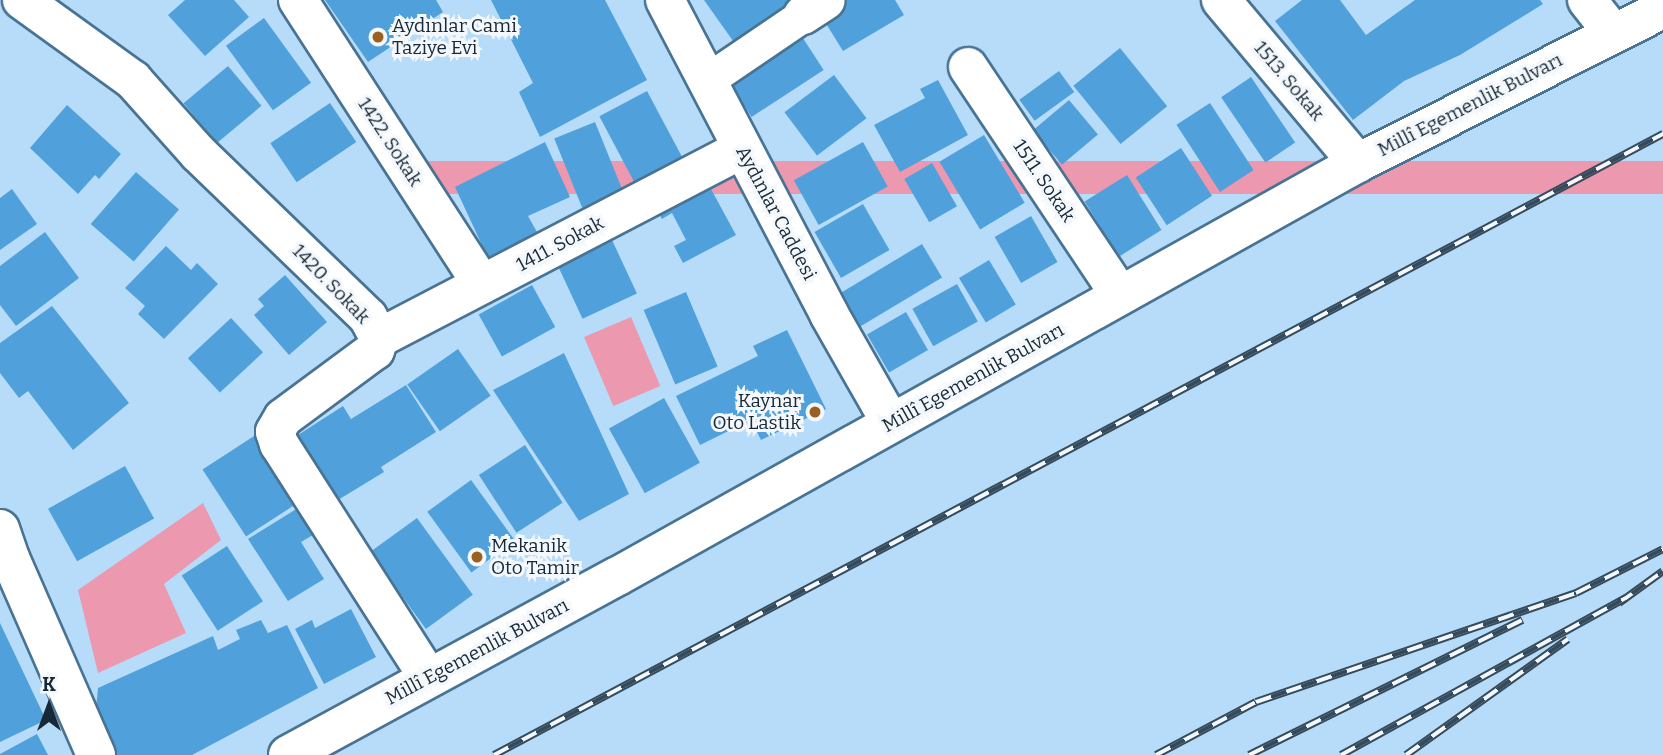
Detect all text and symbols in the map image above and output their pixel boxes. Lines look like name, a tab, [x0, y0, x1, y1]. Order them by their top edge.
place label: Aydınlar Cami Taziye Evi	[392, 15, 517, 59]
marker: Aydınlar Cami Taziye Evi	[370, 29, 386, 45]
street label: 1513. Sokak	[1249, 37, 1329, 125]
street label: Millî Egemenlik Bulvarı	[1374, 49, 1566, 161]
street label: 1422. Sokak	[353, 94, 427, 190]
street label: 1511. Sokak	[1008, 135, 1080, 227]
street label: Aydınlar Caddesi	[731, 142, 821, 284]
street label: 1411. Sokak	[512, 211, 608, 277]
street label: 1420. Sokak	[288, 240, 374, 328]
street label: Millî Egemenlik Bulvarı	[878, 319, 1068, 437]
place label: Kaynar Oto Lastik	[713, 390, 801, 434]
marker: Kaynar Oto Lastik	[807, 404, 823, 420]
place label: Mekanik Oto Tamir	[491, 535, 579, 579]
marker: Mekanik Oto Tamir	[469, 549, 485, 565]
street label: Millî Egemenlik Bulvarı	[382, 594, 572, 710]
north arrow	[14, 671, 84, 741]
text: K	[42, 673, 56, 696]

